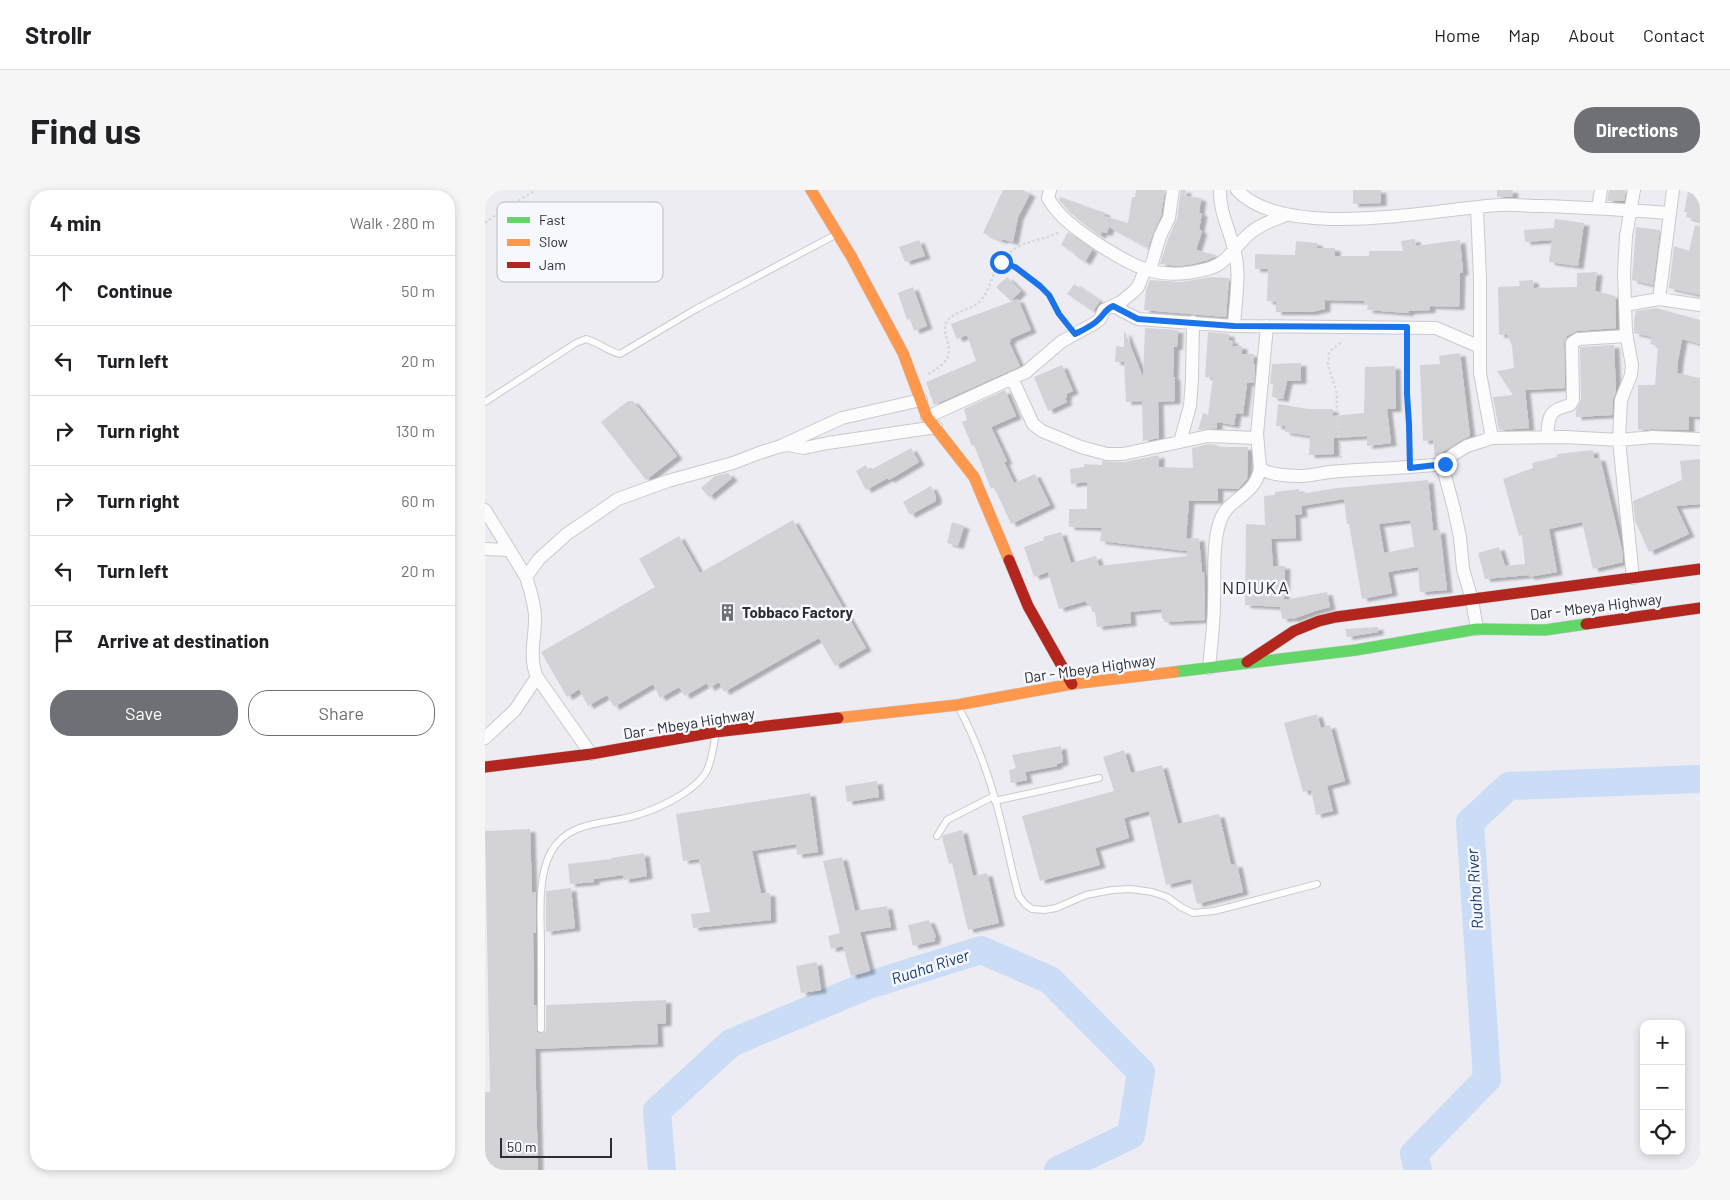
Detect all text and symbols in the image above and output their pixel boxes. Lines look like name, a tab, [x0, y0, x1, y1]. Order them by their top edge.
text: Strollr	[25, 20, 92, 49]
text: Home	[1434, 24, 1480, 46]
text: Map	[1508, 24, 1540, 46]
text: About	[1568, 24, 1615, 46]
text: Contact	[1643, 24, 1705, 46]
button: Directions	[1574, 107, 1700, 153]
text: Find us	[30, 109, 141, 151]
legend	[497, 202, 663, 282]
text: 4 min	[50, 210, 101, 235]
text: Fast	[539, 211, 565, 228]
text: Walk · 280 m	[350, 213, 435, 232]
text: Slow	[539, 233, 568, 250]
route start	[990, 251, 1013, 274]
text: Jam	[539, 256, 566, 273]
icon: ahead	[50, 277, 78, 305]
text: Continue	[97, 279, 173, 302]
text: 50 m	[401, 281, 435, 300]
icon: left	[50, 347, 78, 375]
text: Turn left	[97, 349, 168, 372]
text: 20 m	[401, 351, 435, 370]
icon: right	[50, 417, 78, 445]
text: Turn right	[97, 419, 179, 442]
text: 130 m	[396, 421, 435, 440]
route end	[1434, 453, 1457, 476]
icon: right	[50, 487, 78, 515]
text: Turn right	[97, 489, 179, 512]
text: 60 m	[401, 491, 435, 510]
icon: left	[50, 557, 78, 585]
text: Turn left	[97, 559, 168, 582]
text: 20 m	[401, 561, 435, 580]
district label: NDIUKA	[1222, 576, 1290, 598]
street label: Dar - Mbeya Highway	[1529, 589, 1663, 623]
building icon: Tobbaco Factory	[718, 602, 738, 622]
place label: Tobbaco Factory	[742, 603, 854, 621]
icon: arrive	[50, 627, 78, 655]
text: Arrive at destination	[97, 629, 269, 652]
street label: Dar - Mbeya Highway	[1023, 650, 1157, 686]
button: Save	[50, 690, 238, 736]
button: Share	[248, 690, 435, 736]
street label: Dar - Mbeya Highway	[622, 704, 756, 742]
water label: Ruaha River	[1462, 847, 1486, 930]
water label: Ruaha River	[889, 944, 973, 988]
map controls	[1640, 1020, 1685, 1155]
button: +	[1640, 1020, 1685, 1065]
button: −	[1640, 1065, 1685, 1110]
button: locate	[1640, 1110, 1685, 1155]
scale bar	[500, 1135, 613, 1158]
text: 50 m	[507, 1138, 536, 1155]

